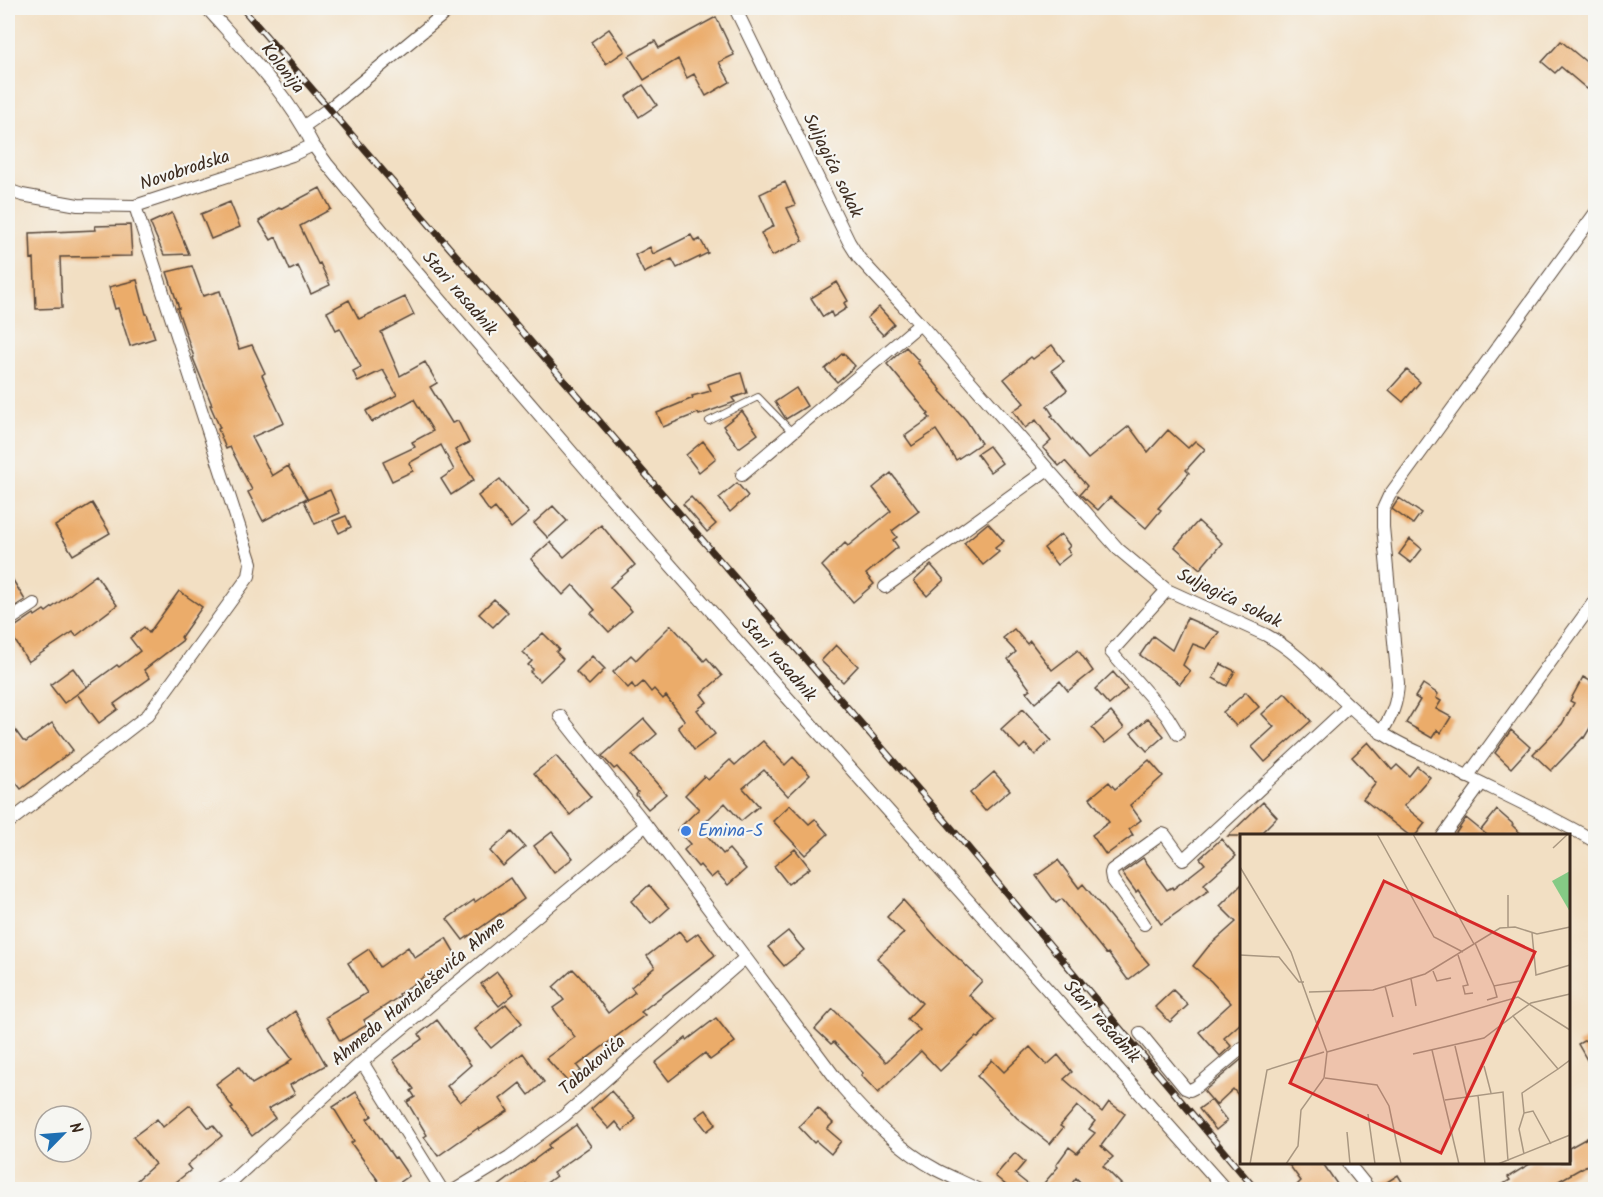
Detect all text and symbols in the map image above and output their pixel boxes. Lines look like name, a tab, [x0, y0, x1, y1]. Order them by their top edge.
street label: Kolonija	[253, 37, 311, 101]
street label: Suljagića sokak	[794, 109, 870, 224]
street label: Novobrodska	[136, 143, 234, 199]
street label: Stari rasadnik	[414, 245, 504, 343]
street label: Suljagića sokak	[1172, 561, 1287, 637]
street label: Stari rasadnik	[733, 611, 823, 709]
place label: Emina-S	[698, 817, 763, 846]
marker: Emina-S	[679, 824, 693, 838]
inset map	[1240, 834, 1570, 1164]
street label: Ahmeda Hantaleševića Ahme	[325, 910, 513, 1074]
street label: Stari rasadnik	[1055, 974, 1147, 1071]
street label: Tabakovića	[553, 1029, 633, 1103]
north arrow	[33, 1104, 93, 1164]
text: N	[62, 1118, 89, 1138]

